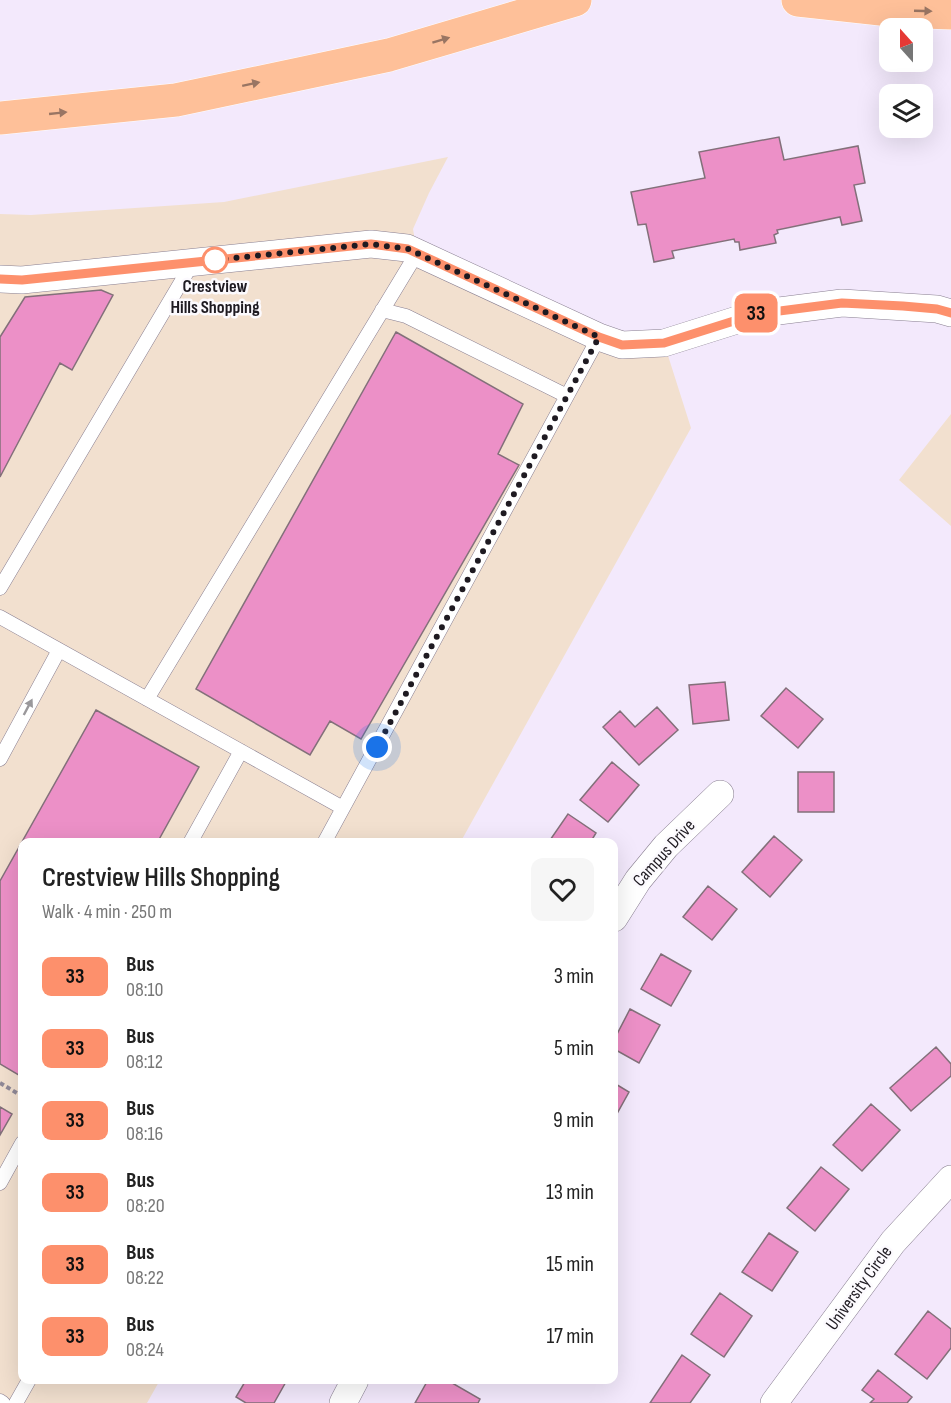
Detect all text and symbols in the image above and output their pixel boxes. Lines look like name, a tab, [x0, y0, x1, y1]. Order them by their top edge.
one-way arrow	[914, 7, 933, 16]
north arrow	[879, 18, 933, 72]
map controls	[879, 18, 933, 138]
one-way arrow	[432, 35, 450, 44]
one-way arrow	[242, 79, 261, 88]
button: layers	[879, 84, 933, 138]
one-way arrow	[49, 108, 68, 117]
marker: Crestview Hills Shopping	[202, 247, 228, 273]
place label: Crestview Hills Shopping	[170, 276, 260, 318]
line badge: 33	[729, 294, 783, 332]
text: 33	[747, 301, 765, 326]
one-way arrow	[23, 699, 33, 716]
your location	[362, 732, 392, 762]
street label: Campus Drive	[629, 815, 699, 891]
button: heart	[531, 858, 594, 921]
text: Crestview Hills Shopping	[42, 861, 280, 894]
text: Walk · 4 min · 250 m	[42, 900, 172, 924]
text: Bus	[126, 951, 155, 978]
text: 3 min	[554, 963, 594, 990]
text: 33	[66, 964, 84, 989]
text: 08:10	[126, 978, 163, 1002]
text: Bus	[126, 1023, 155, 1050]
text: 5 min	[554, 1035, 594, 1062]
text: 33	[66, 1036, 84, 1061]
text: 08:12	[126, 1050, 163, 1074]
text: Bus	[126, 1095, 155, 1122]
text: 9 min	[553, 1107, 594, 1134]
text: 33	[66, 1108, 84, 1133]
text: 08:16	[126, 1122, 163, 1146]
text: Bus	[126, 1167, 155, 1194]
text: 13 min	[546, 1179, 594, 1206]
text: 33	[66, 1180, 84, 1205]
text: 08:20	[126, 1194, 165, 1218]
text: Bus	[126, 1239, 155, 1266]
street label: University Circle	[821, 1242, 897, 1334]
text: 15 min	[546, 1251, 594, 1278]
text: 33	[66, 1252, 84, 1277]
text: 08:22	[126, 1266, 164, 1290]
text: Bus	[126, 1311, 155, 1338]
text: 17 min	[546, 1323, 594, 1350]
text: 33	[66, 1324, 84, 1349]
text: 08:24	[126, 1338, 164, 1362]

